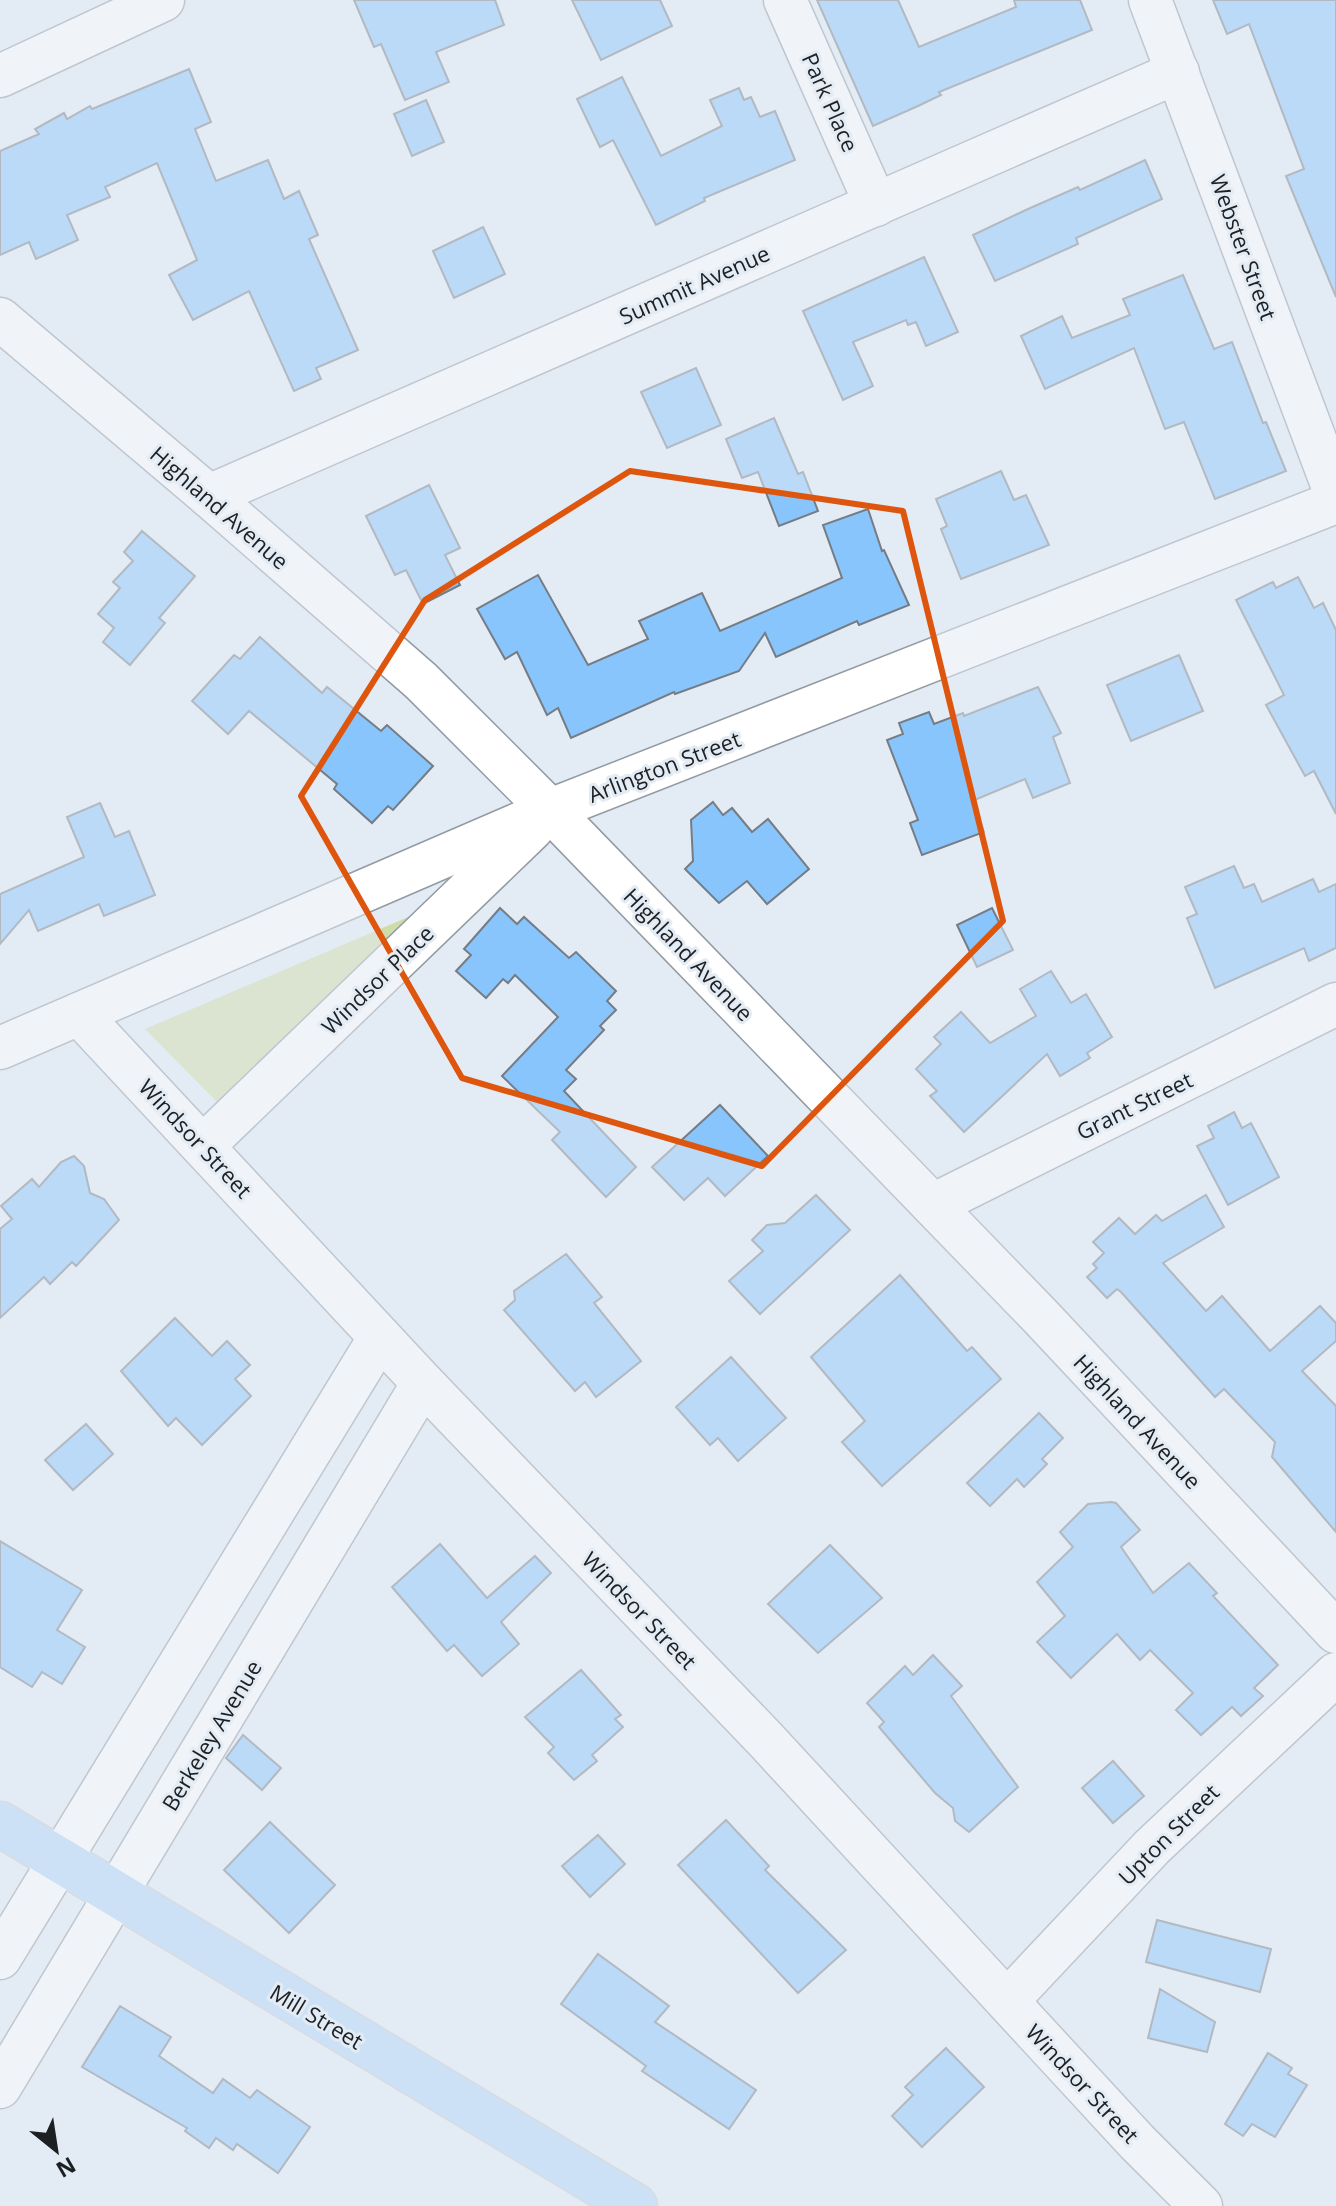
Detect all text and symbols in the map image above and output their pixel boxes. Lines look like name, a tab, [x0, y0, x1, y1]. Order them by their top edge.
street label: Park Place	[796, 48, 866, 156]
street label: Webster Street	[1204, 170, 1284, 324]
street label: Summit Avenue	[614, 237, 774, 331]
street label: Highland Avenue	[144, 439, 296, 575]
street label: Arlington Street	[583, 723, 745, 809]
street label: Highland Avenue	[618, 881, 760, 1027]
street label: Windsor Place	[314, 918, 440, 1040]
street label: Grant Street	[1071, 1064, 1197, 1146]
street label: Windsor Street	[133, 1072, 259, 1204]
street label: Highland Avenue	[1068, 1347, 1208, 1495]
street label: Windsor Street	[576, 1545, 704, 1675]
street label: Berkeley Avenue	[154, 1654, 268, 1816]
street label: Upton Street	[1111, 1777, 1225, 1891]
street label: Mill Street	[265, 1976, 369, 2056]
street label: Windsor Street	[1020, 2017, 1146, 2149]
north arrow	[16, 2110, 96, 2190]
text: N	[51, 2151, 82, 2186]

